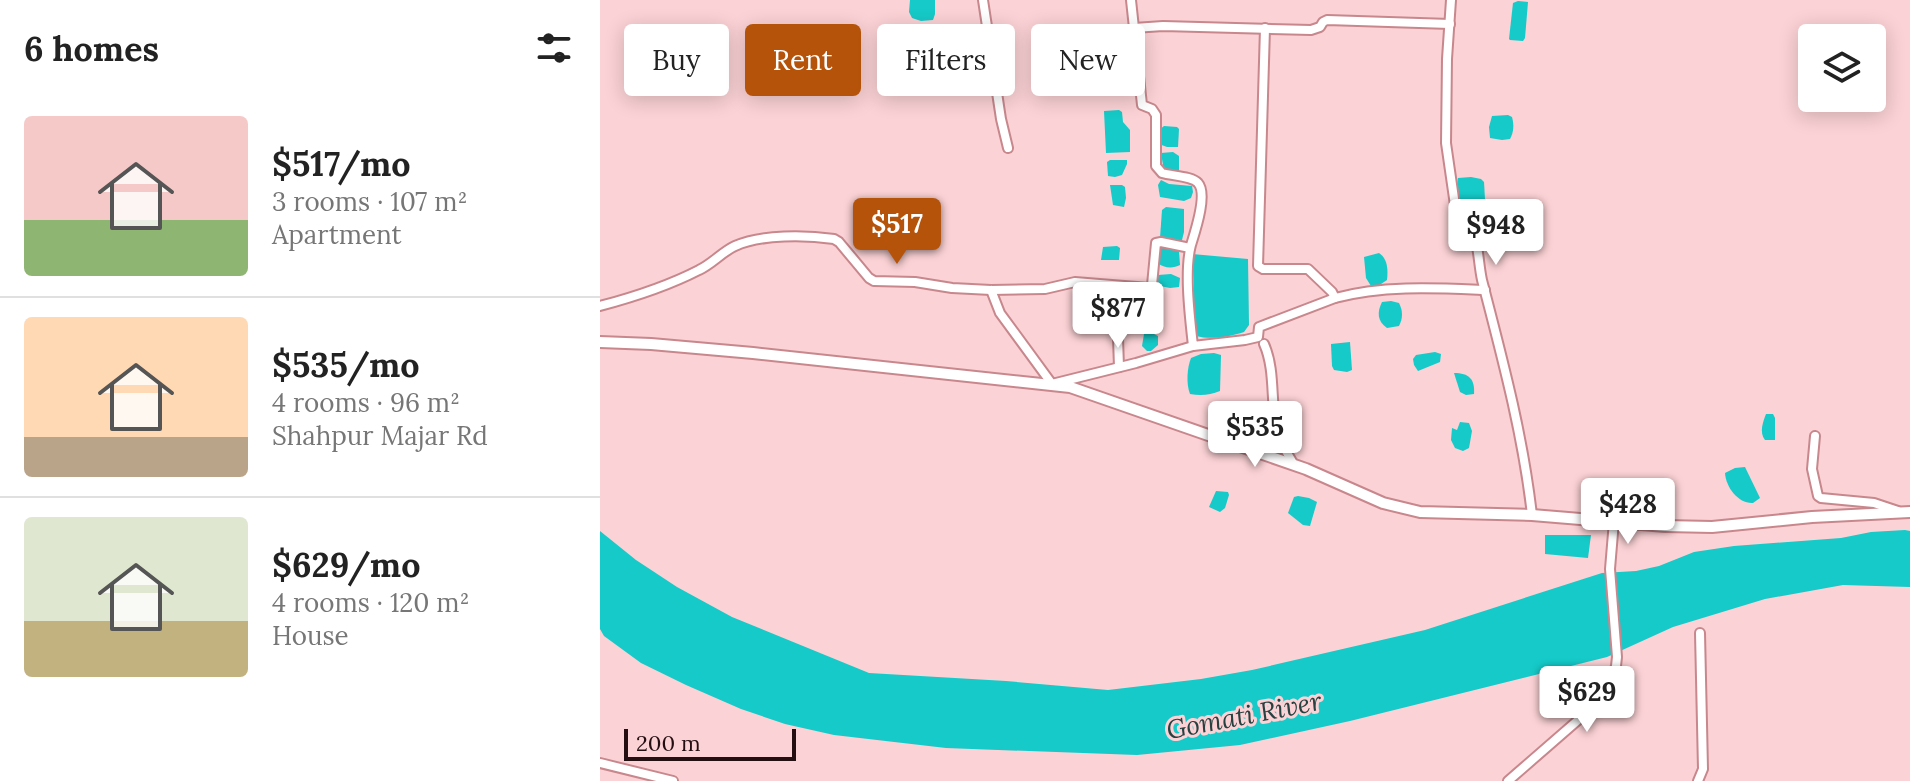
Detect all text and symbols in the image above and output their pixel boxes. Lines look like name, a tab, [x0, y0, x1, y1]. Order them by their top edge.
chip: Buy	[624, 24, 729, 96]
chip: Rent	[745, 24, 861, 96]
chip: Filters	[877, 24, 1015, 96]
chip: New	[1031, 24, 1145, 96]
map controls	[1798, 24, 1886, 112]
button: layers	[1798, 24, 1886, 112]
icon: filters	[532, 26, 576, 70]
text: 6 homes	[24, 27, 159, 70]
text: $517/mo	[272, 142, 411, 185]
icon: home	[88, 148, 184, 244]
text: 3 rooms · 107 m²	[272, 185, 467, 218]
pin: $517	[850, 198, 944, 266]
pin: $948	[1449, 199, 1543, 267]
text: $517	[871, 207, 923, 240]
text: $948	[1466, 208, 1526, 241]
text: Apartment	[272, 218, 402, 251]
pin: $877	[1071, 282, 1165, 350]
text: $877	[1091, 291, 1145, 324]
text: $535/mo	[272, 343, 419, 386]
icon: home	[88, 349, 184, 445]
text: 4 rooms · 96 m²	[272, 386, 460, 419]
pin: $535	[1208, 401, 1302, 469]
text: $535	[1226, 410, 1284, 443]
text: Shahpur Majar Rd	[272, 419, 488, 452]
pin: $428	[1581, 478, 1675, 546]
text: $428	[1599, 487, 1657, 520]
text: $629/mo	[272, 543, 420, 586]
icon: home	[88, 549, 184, 645]
text: 4 rooms · 120 m²	[272, 586, 470, 619]
text: House	[272, 619, 349, 652]
pin: $629	[1540, 666, 1634, 734]
text: $629	[1557, 675, 1617, 708]
water label: Gomati River	[1164, 684, 1325, 746]
scale bar	[624, 725, 796, 761]
text: 200 m	[636, 729, 701, 757]

